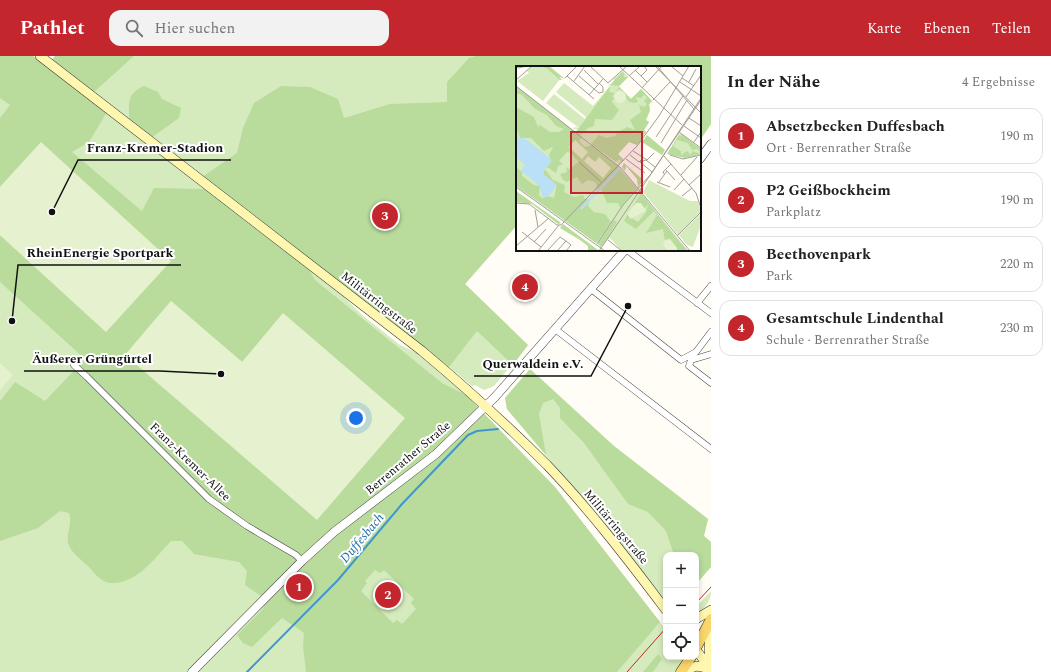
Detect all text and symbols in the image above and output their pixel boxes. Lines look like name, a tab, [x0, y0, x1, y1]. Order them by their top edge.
search box	[109, 10, 389, 46]
text: Pathlet	[20, 14, 85, 43]
icon: search	[123, 17, 145, 39]
text: Hier suchen	[155, 17, 235, 40]
text: Karte	[867, 18, 901, 39]
text: Ebenen	[923, 18, 970, 39]
text: Teilen	[992, 18, 1031, 39]
inset map	[516, 66, 701, 251]
text: In der Nähe	[727, 69, 820, 95]
text: 4 Ergebnisse	[962, 72, 1035, 92]
text: Absetzbecken Duffesbach	[766, 115, 945, 138]
text: 1	[737, 126, 745, 146]
text: 190 m	[1000, 126, 1034, 146]
callout: Franz-Kremer-Stadion	[78, 135, 231, 160]
text: Franz-Kremer-Stadion	[87, 138, 223, 158]
text: Ort · Berrenrather Straße	[766, 138, 911, 158]
text: P2 Geißbockheim	[766, 179, 891, 202]
text: 2	[737, 190, 745, 210]
text: 190 m	[1000, 190, 1034, 210]
pin: 3	[372, 201, 398, 231]
text: Parkplatz	[766, 202, 821, 222]
callout: RheinEnergie Sportpark	[18, 240, 181, 265]
text: RheinEnergie Sportpark	[27, 243, 174, 263]
text: Beethovenpark	[766, 243, 871, 266]
text: 3	[737, 254, 745, 274]
text: 220 m	[1000, 254, 1034, 274]
text: Park	[766, 266, 793, 286]
street label: Militärringstraße	[337, 267, 421, 339]
pin: 4	[512, 272, 538, 302]
text: Gesamtschule Lindenthal	[766, 307, 944, 330]
text: 4	[737, 318, 745, 338]
text: 230 m	[1000, 318, 1034, 338]
text: Schule · Berrenrather Straße	[766, 330, 929, 350]
callout: Äußerer Grüngürtel	[24, 346, 160, 371]
text: Äußerer Grüngürtel	[32, 349, 152, 369]
callout: Querwaldein e.V.	[474, 351, 591, 376]
text: Querwaldein e.V.	[483, 354, 583, 374]
your location	[346, 408, 366, 428]
street label: Berrenrather Straße	[361, 416, 455, 499]
street label: Franz-Kremer-Allee	[145, 418, 235, 506]
street label: Militärringstraße	[579, 485, 653, 569]
water label: Duffesbach	[335, 508, 389, 567]
map controls	[663, 552, 699, 660]
button: +	[663, 552, 699, 588]
pin: 1	[286, 572, 312, 602]
pin: 2	[375, 580, 401, 610]
button: −	[663, 588, 699, 624]
button: locate	[663, 624, 699, 660]

